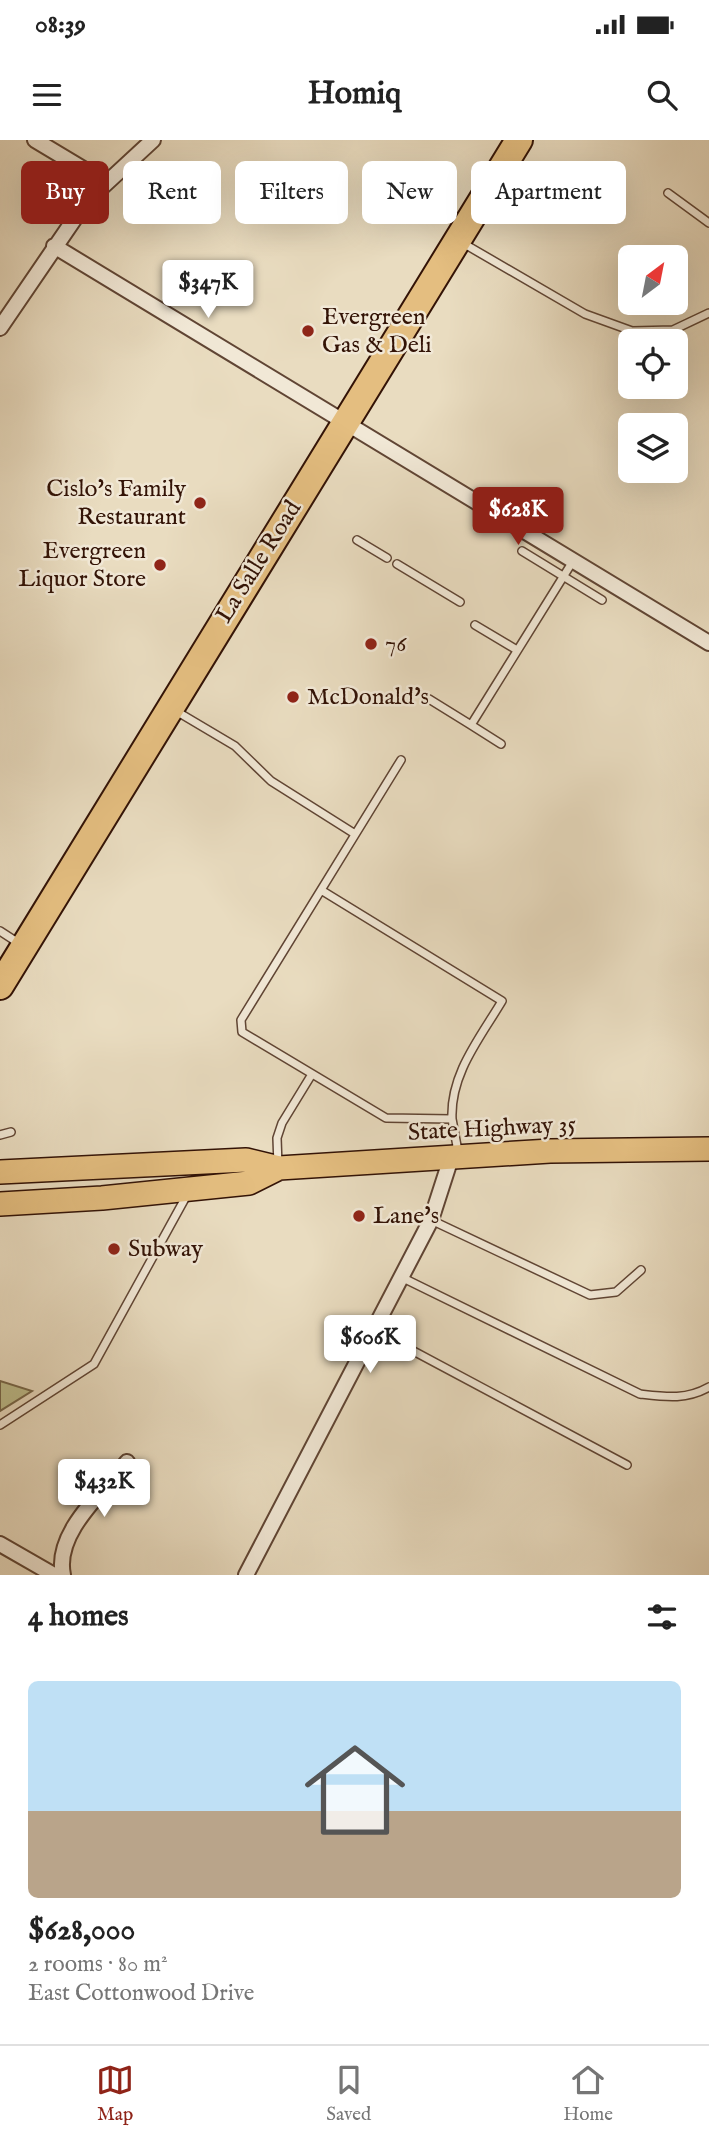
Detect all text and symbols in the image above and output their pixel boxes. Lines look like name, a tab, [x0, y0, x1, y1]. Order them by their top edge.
text: 08:39	[35, 8, 86, 41]
text: Homiq	[308, 74, 401, 115]
icon: menu	[28, 76, 66, 114]
icon: search	[643, 76, 681, 114]
chip: Buy	[21, 161, 109, 224]
chip: Rent	[123, 161, 221, 224]
chip: Filters	[235, 161, 348, 224]
chip: New	[362, 161, 457, 224]
chip: Apartment	[471, 161, 626, 224]
north arrow	[618, 245, 688, 315]
map controls	[618, 245, 688, 483]
pin: $347K	[159, 260, 257, 320]
text: $347K	[178, 268, 238, 297]
place label: Evergreen Gas & Deli	[322, 302, 432, 361]
marker: Evergreen Gas & Deli	[300, 323, 316, 339]
button: locate	[618, 329, 688, 399]
button: layers	[618, 413, 688, 483]
place label: Cislo's Family Restaurant	[46, 474, 186, 533]
pin: $628K	[469, 488, 567, 547]
marker: Cislo's Family Restaurant	[192, 495, 208, 511]
street label: La Salle Road	[209, 495, 309, 629]
text: $628K	[489, 495, 547, 524]
place label: Evergreen Liquor Store	[18, 536, 146, 595]
marker: Evergreen Liquor Store	[152, 557, 168, 573]
place label: 76	[385, 629, 407, 660]
marker: 76	[363, 636, 379, 652]
place label: McDonald's	[307, 682, 429, 713]
marker: McDonald's	[285, 689, 301, 705]
street label: State Highway 35	[407, 1109, 577, 1149]
place label: Lane's	[373, 1201, 439, 1232]
marker: Lane's	[351, 1208, 367, 1224]
place label: Subway	[128, 1234, 203, 1265]
marker: Subway	[106, 1241, 122, 1257]
pin: $606K	[321, 1316, 419, 1375]
text: $606K	[340, 1323, 400, 1352]
pin: $432K	[55, 1460, 153, 1519]
text: $432K	[74, 1467, 134, 1496]
text: 4 homes	[28, 1598, 129, 1636]
icon: filters	[643, 1598, 681, 1636]
icon: home	[292, 1727, 418, 1853]
text: $628,000	[28, 1912, 135, 1950]
text: 2 rooms · 80 m²	[28, 1950, 168, 1979]
text: East Cottonwood Drive	[28, 1979, 254, 2008]
tab: Map	[96, 2061, 134, 2127]
tab: Saved	[326, 2061, 371, 2127]
tab: Home	[563, 2061, 613, 2127]

